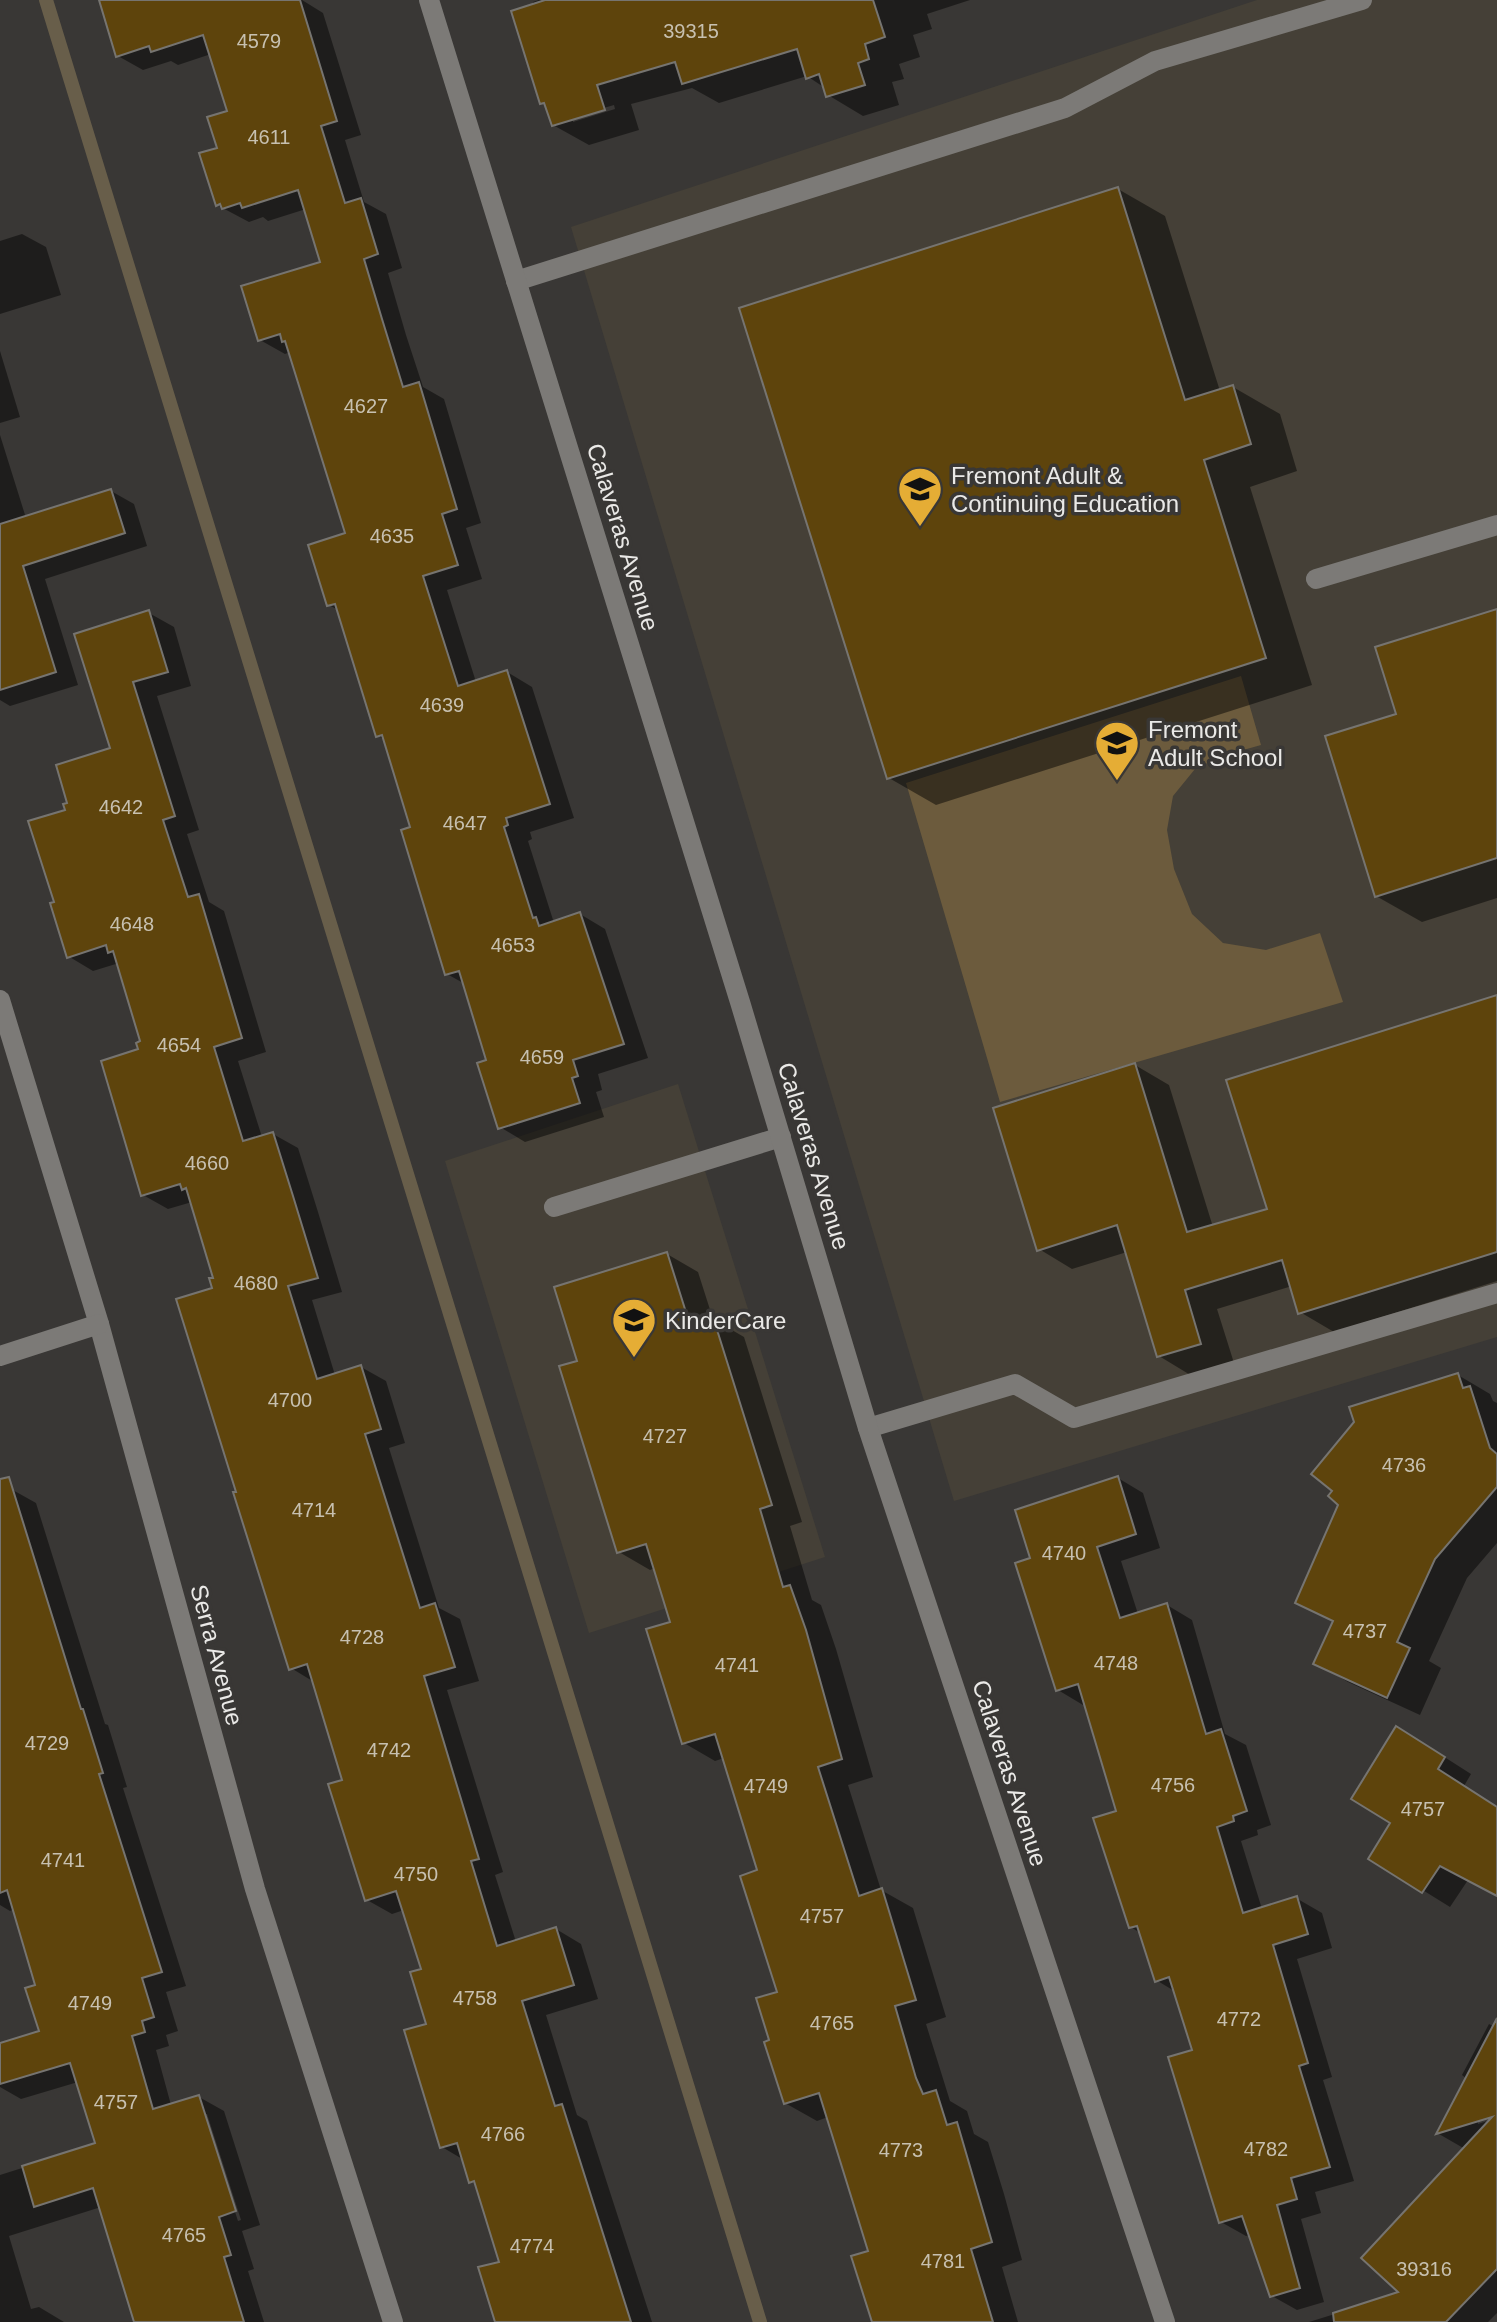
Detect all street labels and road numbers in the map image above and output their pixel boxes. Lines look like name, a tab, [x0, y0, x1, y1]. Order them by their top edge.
street label: Calaveras Avenue	[582, 440, 664, 634]
street label: Calaveras Avenue	[773, 1059, 855, 1253]
street label: Serra Avenue	[185, 1581, 249, 1729]
street label: Calaveras Avenue	[967, 1676, 1053, 1870]

